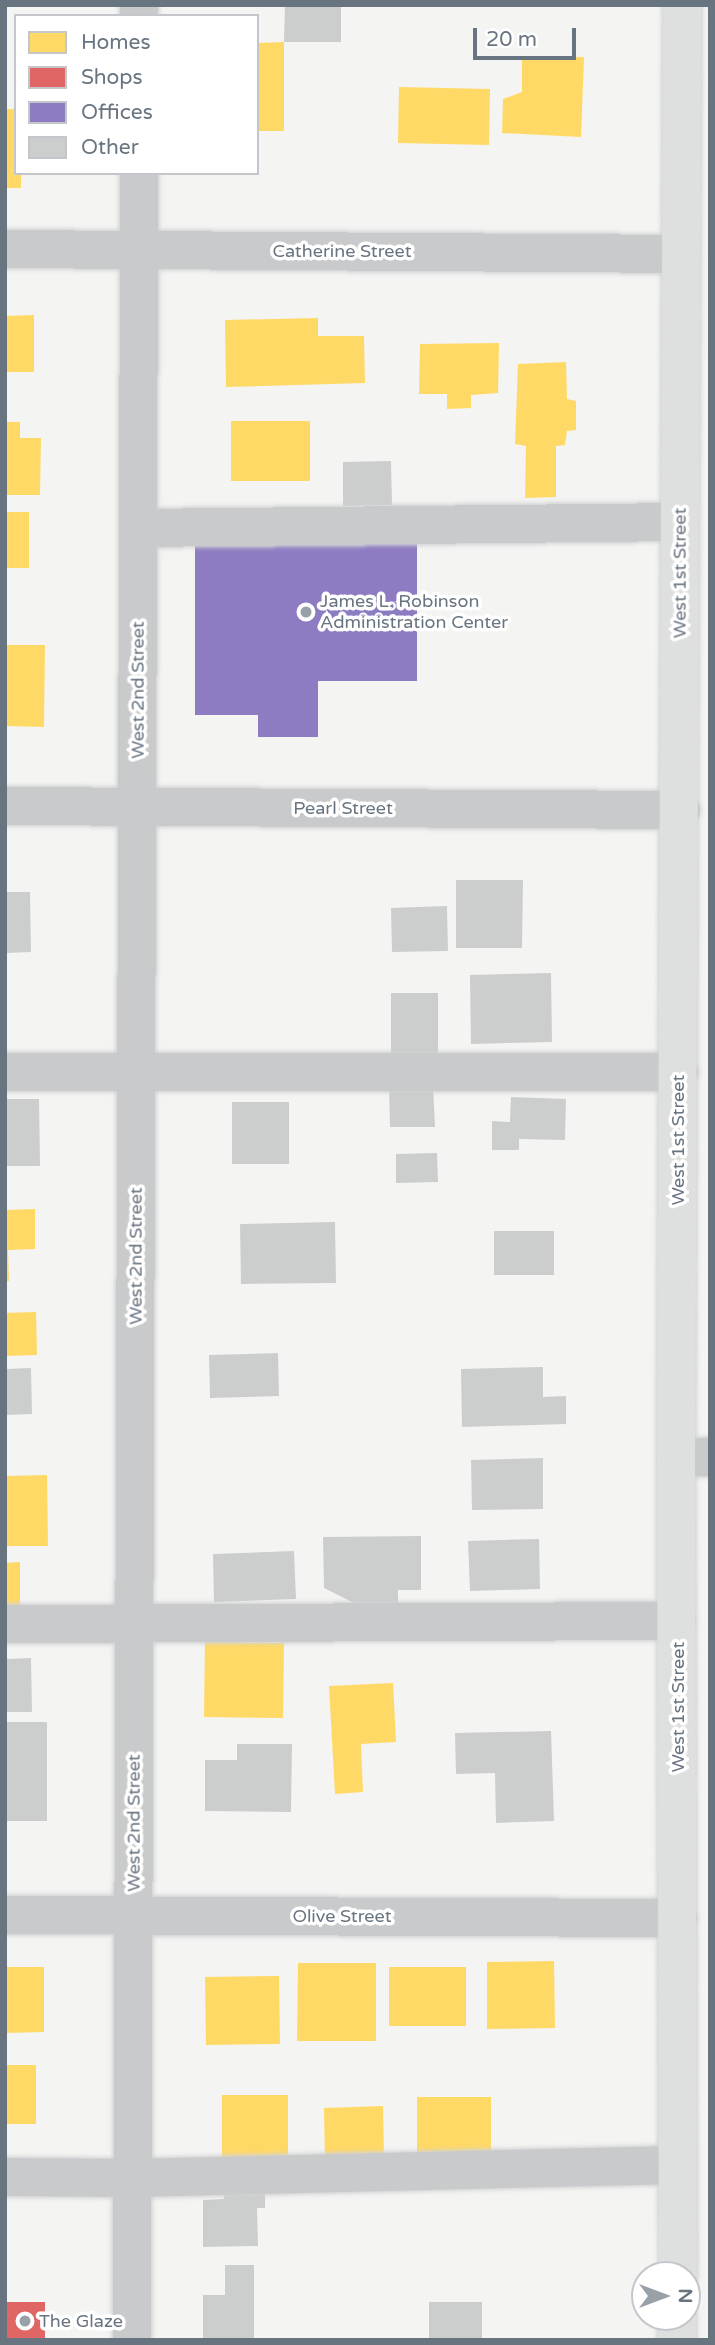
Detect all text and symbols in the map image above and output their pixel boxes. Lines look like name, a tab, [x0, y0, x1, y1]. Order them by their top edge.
legend	[14, 14, 259, 175]
scale bar	[477, 14, 580, 58]
text: 20 m	[486, 27, 537, 52]
text: Homes	[81, 30, 151, 55]
text: Shops	[81, 65, 143, 90]
text: Offices	[81, 100, 153, 125]
text: Other	[81, 135, 139, 160]
street label: Catherine Street	[272, 240, 412, 262]
street label: West 1st Street	[669, 508, 691, 638]
place label: James L. Robinson Administration Center	[320, 591, 508, 634]
marker: James L. Robinson Administration Center	[298, 604, 314, 620]
street label: West 2nd Street	[127, 621, 149, 759]
street label: Pearl Street	[293, 797, 393, 819]
street label: West 1st Street	[667, 1075, 689, 1205]
street label: West 2nd Street	[125, 1187, 147, 1325]
street label: West 1st Street	[667, 1642, 689, 1772]
street label: West 2nd Street	[123, 1754, 145, 1892]
street label: Olive Street	[292, 1905, 392, 1927]
north arrow	[631, 2261, 701, 2331]
text: N	[674, 2288, 696, 2304]
place label: The Glaze	[39, 2310, 123, 2332]
marker: The Glaze	[17, 2313, 33, 2329]

